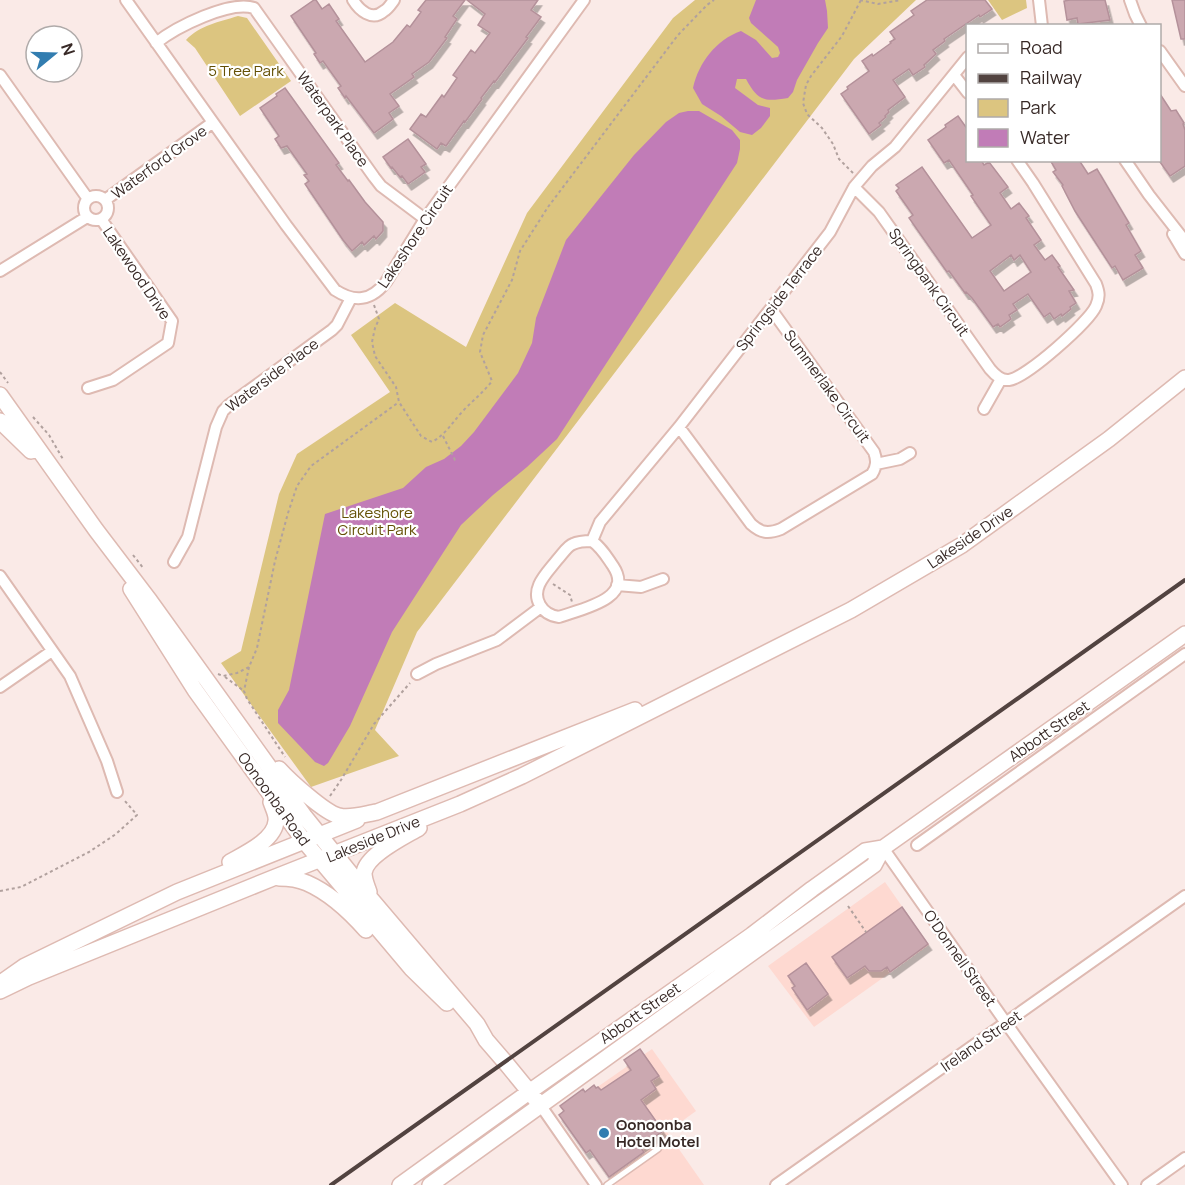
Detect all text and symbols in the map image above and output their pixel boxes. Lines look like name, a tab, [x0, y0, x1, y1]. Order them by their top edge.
north arrow	[24, 24, 84, 84]
legend	[966, 24, 1161, 162]
text: Road	[1020, 35, 1063, 59]
text: N	[56, 40, 80, 58]
park label: 5 Tree Park	[208, 60, 284, 81]
text: Railway	[1020, 65, 1082, 89]
street label: Waterpark Place	[292, 67, 374, 171]
text: Park	[1020, 95, 1057, 119]
street label: Waterford Grove	[107, 120, 211, 204]
text: Water	[1020, 125, 1070, 149]
street label: Lakeshore Circuit	[372, 180, 458, 292]
street label: Lakewood Drive	[98, 222, 176, 324]
street label: Springbank Circuit	[884, 224, 974, 340]
street label: Springside Terrace	[731, 241, 827, 355]
street label: Summerlake Circuit	[779, 325, 875, 447]
street label: Waterside Place	[221, 333, 323, 417]
street label: Lakeside Drive	[923, 500, 1017, 573]
park label: Lakeshore Circuit Park	[337, 502, 417, 540]
street label: Abbott Street	[1004, 695, 1094, 767]
street label: Oonoonba Road	[233, 748, 315, 850]
street label: Lakeside Drive	[323, 811, 423, 867]
street label: O'Donnell Street	[919, 905, 1001, 1011]
street label: Abbott Street	[595, 977, 685, 1049]
street label: Ireland Street	[936, 1005, 1026, 1077]
place label: Oonoonba Hotel Motel	[616, 1114, 700, 1152]
marker: Oonoonba Hotel Motel	[597, 1126, 611, 1140]

